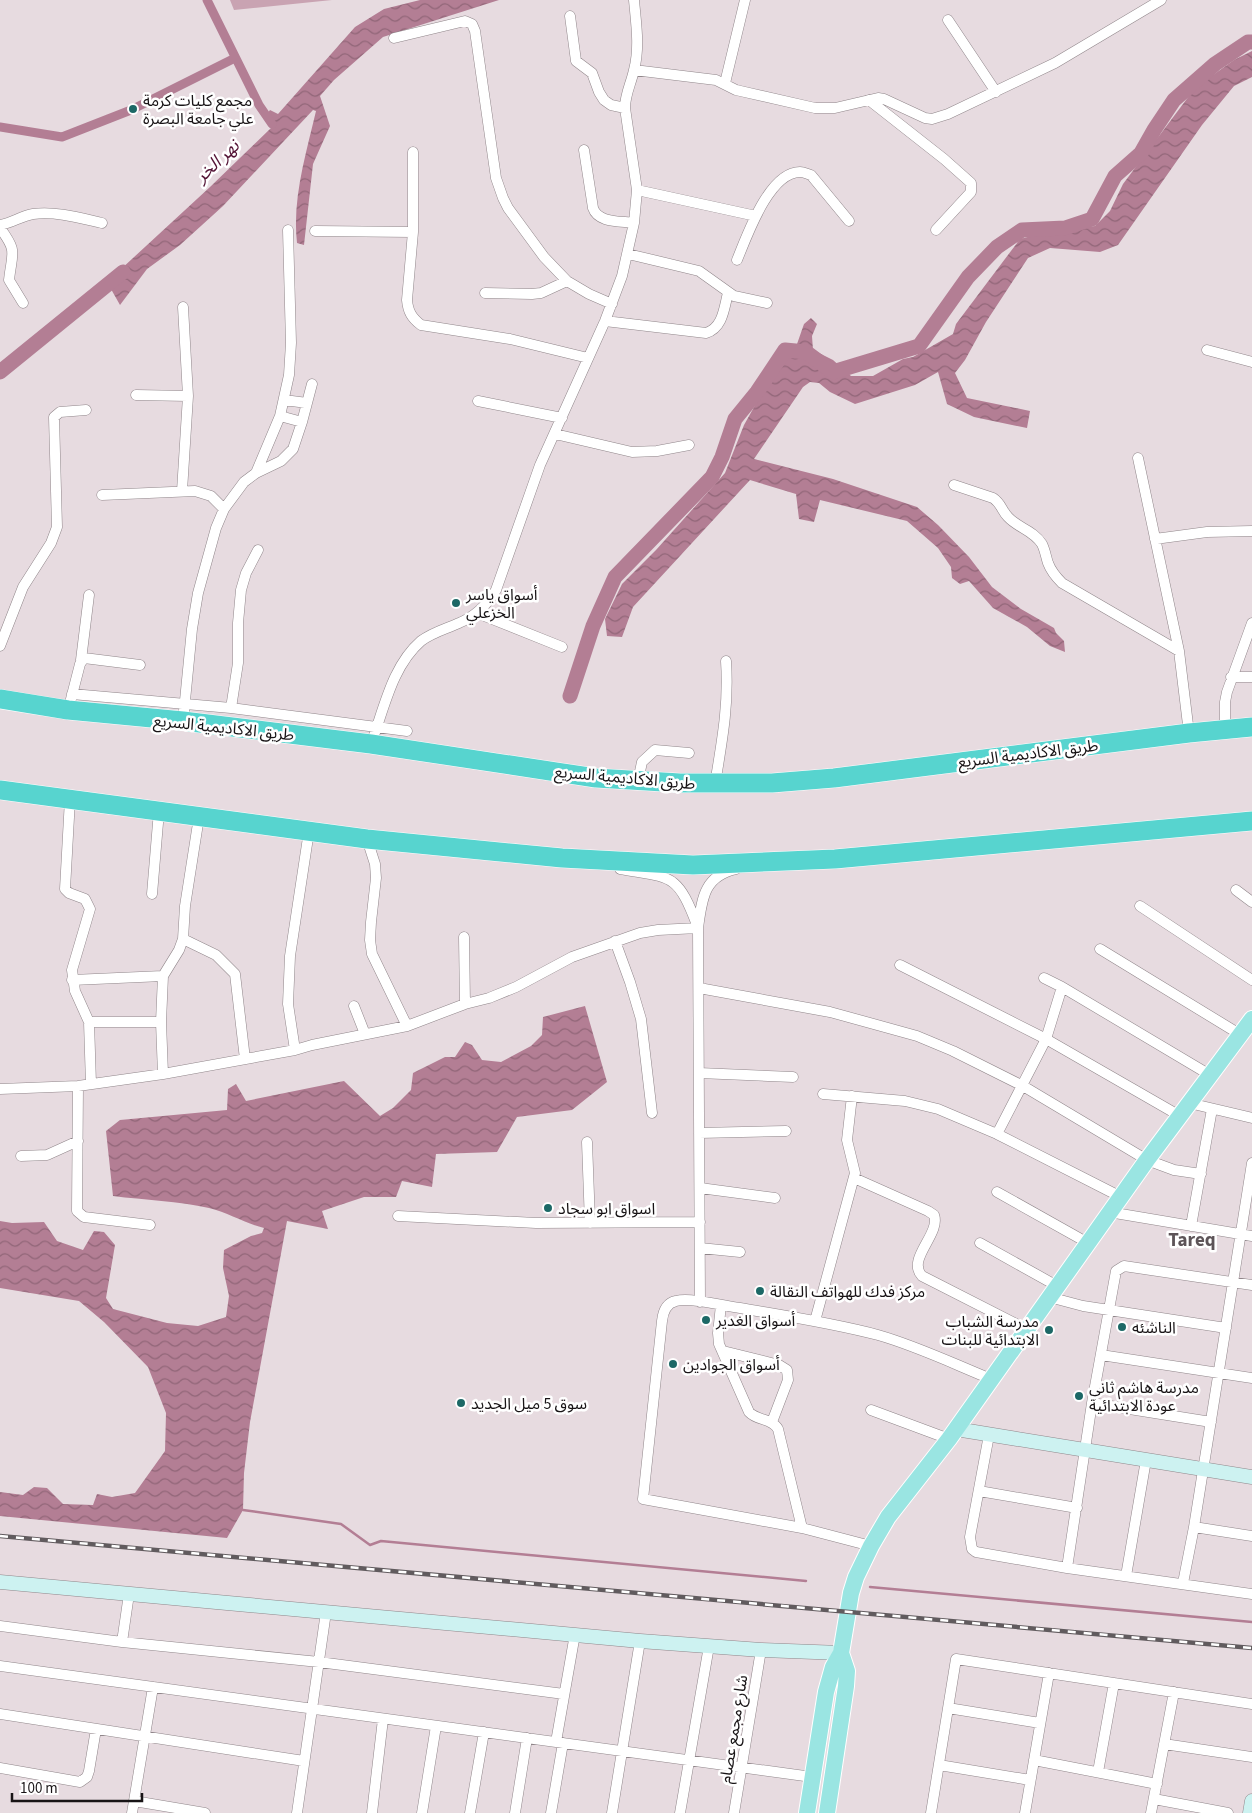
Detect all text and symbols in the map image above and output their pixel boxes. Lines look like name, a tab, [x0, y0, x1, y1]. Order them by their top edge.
place label: مجمع كليات كرمة علي جامعة البصرة	[143, 90, 253, 131]
marker: مجمع كليات كرمة علي جامعة البصرة	[127, 103, 139, 115]
water label: نهر الخر	[188, 133, 247, 190]
place label: أسواق ياسر الخزعلي	[465, 584, 538, 625]
marker: أسواق ياسر الخزعلي	[450, 597, 462, 609]
street label: طريق الاكاديمية السريع	[152, 710, 295, 747]
street label: طريق الاكاديمية السريع	[957, 734, 1100, 775]
street label: طريق الاكاديمية السريع	[553, 761, 696, 796]
place label: اسواق ابو سجاد	[558, 1198, 655, 1220]
marker: اسواق ابو سجاد	[542, 1202, 554, 1214]
district label: Tareq	[1168, 1227, 1216, 1254]
place label: مركز فدك للهواتف النقالة	[770, 1281, 925, 1303]
marker: مركز فدك للهواتف النقالة	[754, 1285, 766, 1297]
place label: أسواق الغدير	[715, 1310, 795, 1332]
place label: مدرسة الشباب الابتدائية للبنات	[942, 1311, 1039, 1351]
marker: أسواق الغدير	[700, 1314, 712, 1326]
place label: الناشئه	[1132, 1317, 1176, 1339]
marker: الناشئه	[1116, 1321, 1128, 1333]
marker: مدرسة الشباب الابتدائية للبنات	[1043, 1324, 1055, 1336]
place label: أسواق الجوادين	[683, 1354, 780, 1376]
marker: أسواق الجوادين	[667, 1358, 679, 1370]
place label: مدرسة هاشم ثاني عودة الابتدائية	[1089, 1377, 1199, 1417]
marker: مدرسة هاشم ثاني عودة الابتدائية	[1073, 1390, 1085, 1402]
place label: سوق 5 ميل الجديد	[471, 1393, 587, 1415]
marker: سوق 5 ميل الجديد	[455, 1397, 467, 1409]
street label: شارع مجمع عصام	[715, 1673, 754, 1785]
scale bar	[12, 1770, 142, 1802]
text: 100 m	[20, 1778, 58, 1799]

